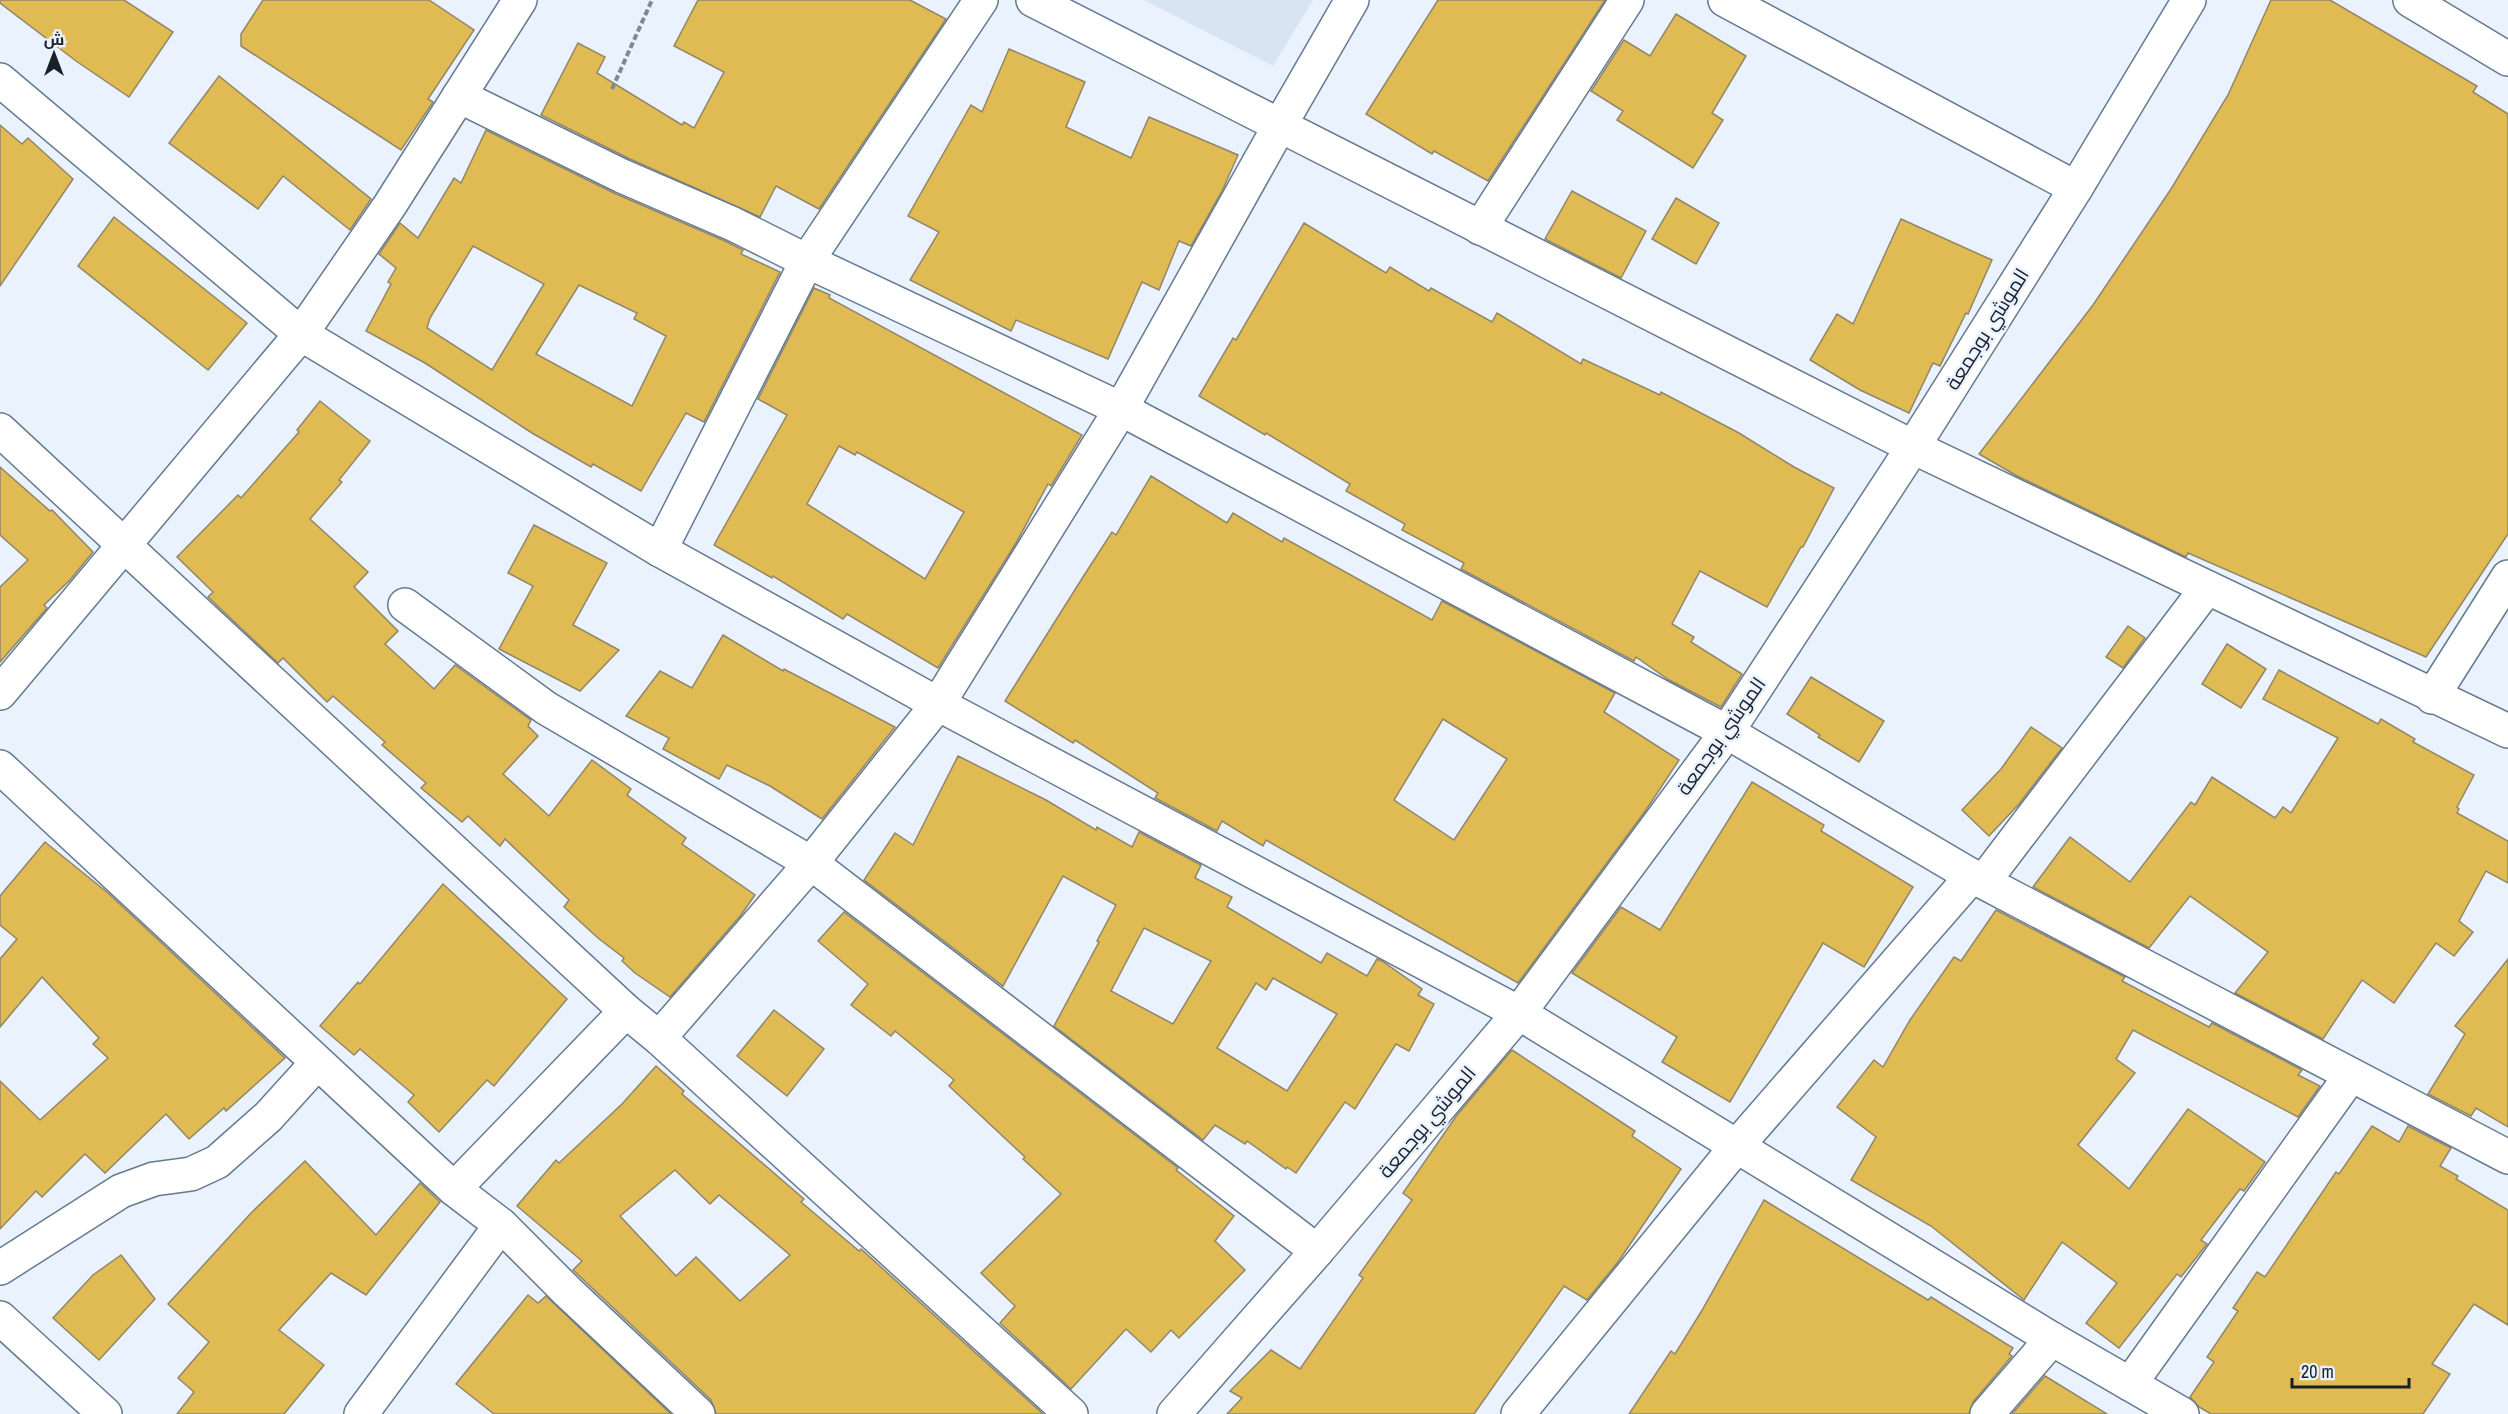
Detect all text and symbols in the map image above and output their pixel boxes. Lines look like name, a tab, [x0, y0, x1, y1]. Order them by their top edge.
north arrow	[24, 24, 84, 84]
text: ش	[44, 28, 64, 50]
street label: الموشي بوجمعة	[1938, 263, 2036, 396]
street label: الموشي بوجمعة	[1670, 671, 1773, 801]
street label: الموشي بوجمعة	[1372, 1060, 1483, 1185]
scale bar	[2292, 1351, 2409, 1389]
text: 20 m	[2301, 1359, 2334, 1384]

